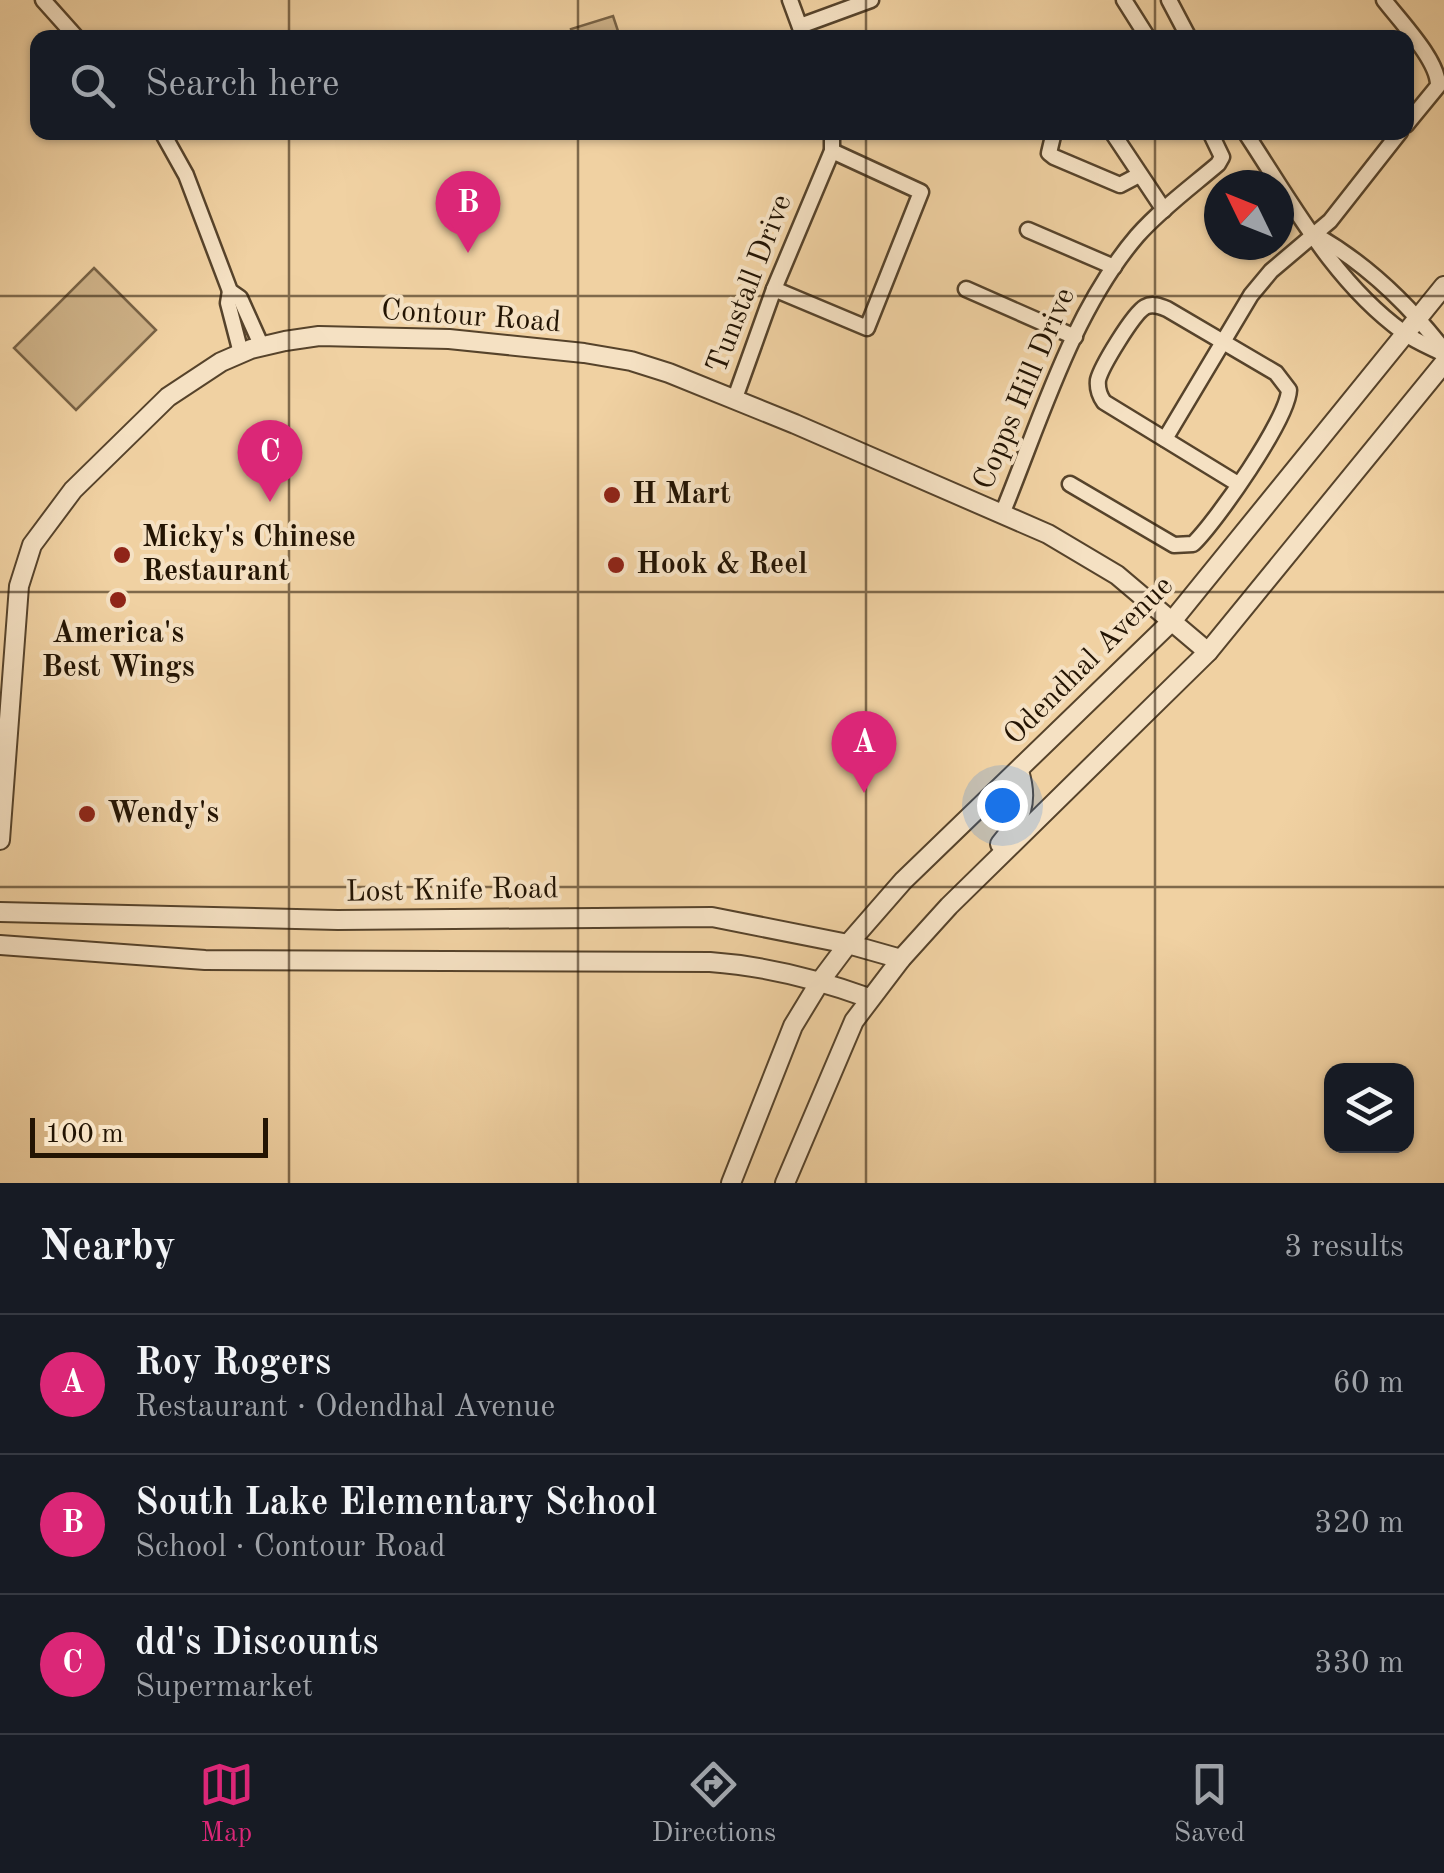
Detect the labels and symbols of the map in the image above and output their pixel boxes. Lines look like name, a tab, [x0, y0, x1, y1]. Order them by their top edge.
pin: B	[436, 170, 500, 253]
north arrow	[1204, 170, 1294, 260]
street label: Tunstall Drive	[702, 191, 798, 377]
street label: Copps Hill Drive	[969, 284, 1081, 494]
street label: Contour Road	[380, 296, 562, 338]
pin: C	[238, 420, 302, 502]
place label: H Mart	[632, 480, 731, 510]
marker: H Mart	[601, 484, 623, 506]
place label: Micky's Chinese Restaurant	[142, 523, 356, 587]
marker: Micky's Chinese Restaurant	[111, 544, 133, 566]
place label: Hook & Reel	[636, 550, 808, 580]
marker: Hook & Reel	[605, 554, 627, 576]
street label: Odendhal Avenue	[999, 571, 1179, 751]
marker: America's Best Wings	[107, 589, 129, 611]
place label: America's Best Wings	[41, 619, 195, 683]
pin: A	[832, 710, 896, 793]
your location	[977, 780, 1028, 831]
place label: Wendy's	[107, 799, 219, 829]
marker: Wendy's	[76, 803, 98, 825]
street label: Lost Knife Road	[345, 874, 559, 908]
scale bar	[30, 1113, 268, 1158]

